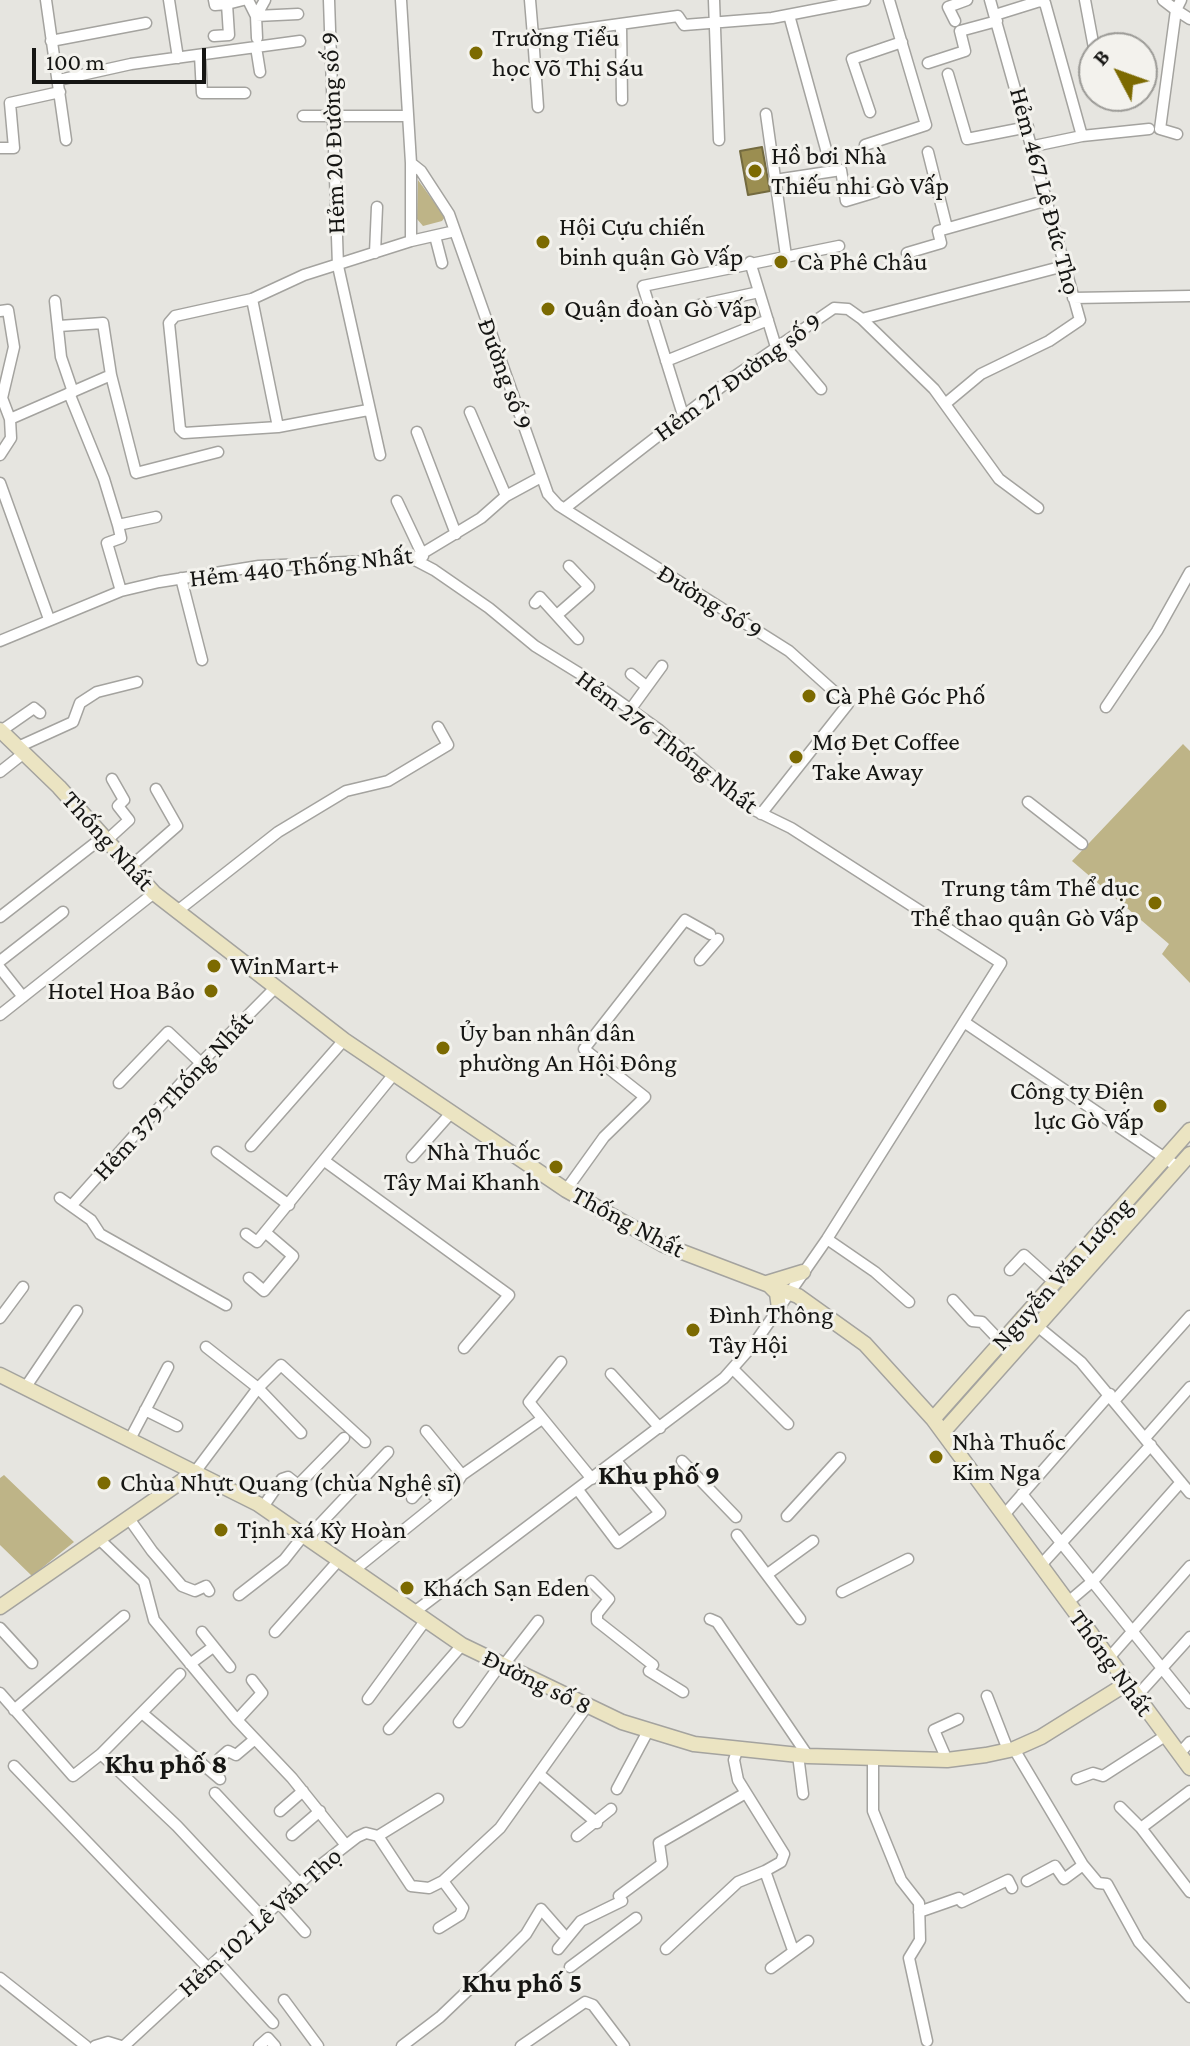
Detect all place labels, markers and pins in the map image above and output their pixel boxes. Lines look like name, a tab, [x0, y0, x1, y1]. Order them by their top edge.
place label: Trường Tiểu học Võ Thị Sáu	[492, 22, 644, 84]
marker: Trường Tiểu học Võ Thị Sáu	[467, 44, 485, 62]
place label: Hồ bơi Nhà Thiếu nhi Gò Vấp	[771, 140, 949, 202]
marker: Hồ bơi Nhà Thiếu nhi Gò Vấp	[746, 162, 764, 180]
place label: Hội Cựu chiến binh quận Gò Vấp	[559, 211, 743, 272]
marker: Hội Cựu chiến binh quận Gò Vấp	[534, 233, 552, 251]
place label: Cà Phê Châu	[797, 246, 928, 278]
marker: Cà Phê Châu	[772, 253, 790, 271]
place label: Quận đoàn Gò Vấp	[564, 293, 757, 325]
marker: Quận đoàn Gò Vấp	[539, 300, 557, 318]
place label: Cà Phê Góc Phố	[825, 680, 985, 712]
marker: Cà Phê Góc Phố	[800, 687, 818, 705]
place label: Mợ Đẹt Coffee Take Away	[812, 726, 960, 788]
marker: Mợ Đẹt Coffee Take Away	[787, 748, 805, 766]
place label: Trung tâm Thể dục Thể thao quận Gò Vấp	[911, 872, 1139, 934]
marker: Trung tâm Thể dục Thể thao quận Gò Vấp	[1146, 894, 1164, 912]
place label: WinMart+	[230, 950, 339, 982]
marker: WinMart+	[205, 957, 223, 975]
place label: Hotel Hoa Bảo	[47, 975, 195, 1007]
marker: Hotel Hoa Bảo	[202, 982, 220, 1000]
place label: Ủy ban nhân dân phường An Hội Đông	[459, 1017, 677, 1078]
marker: Ủy ban nhân dân phường An Hội Đông	[434, 1039, 452, 1057]
place label: Công ty Điện lực Gò Vấp	[1010, 1075, 1144, 1136]
marker: Công ty Điện lực Gò Vấp	[1151, 1097, 1169, 1115]
place label: Nhà Thuốc Tây Mai Khanh	[384, 1136, 540, 1198]
marker: Nhà Thuốc Tây Mai Khanh	[547, 1158, 565, 1176]
place label: Đình Thông Tây Hội	[709, 1299, 833, 1360]
marker: Đình Thông Tây Hội	[684, 1321, 702, 1339]
place label: Nhà Thuốc Kim Nga	[952, 1426, 1066, 1488]
marker: Nhà Thuốc Kim Nga	[927, 1448, 945, 1466]
place label: Chùa Nhựt Quang (chùa Nghệ sĩ)	[120, 1467, 463, 1499]
marker: Chùa Nhựt Quang (chùa Nghệ sĩ)	[95, 1474, 113, 1492]
place label: Tịnh xá Kỳ Hoàn	[237, 1514, 406, 1546]
marker: Tịnh xá Kỳ Hoàn	[212, 1521, 230, 1539]
place label: Khách Sạn Eden	[423, 1572, 590, 1604]
marker: Khách Sạn Eden	[398, 1579, 416, 1597]

